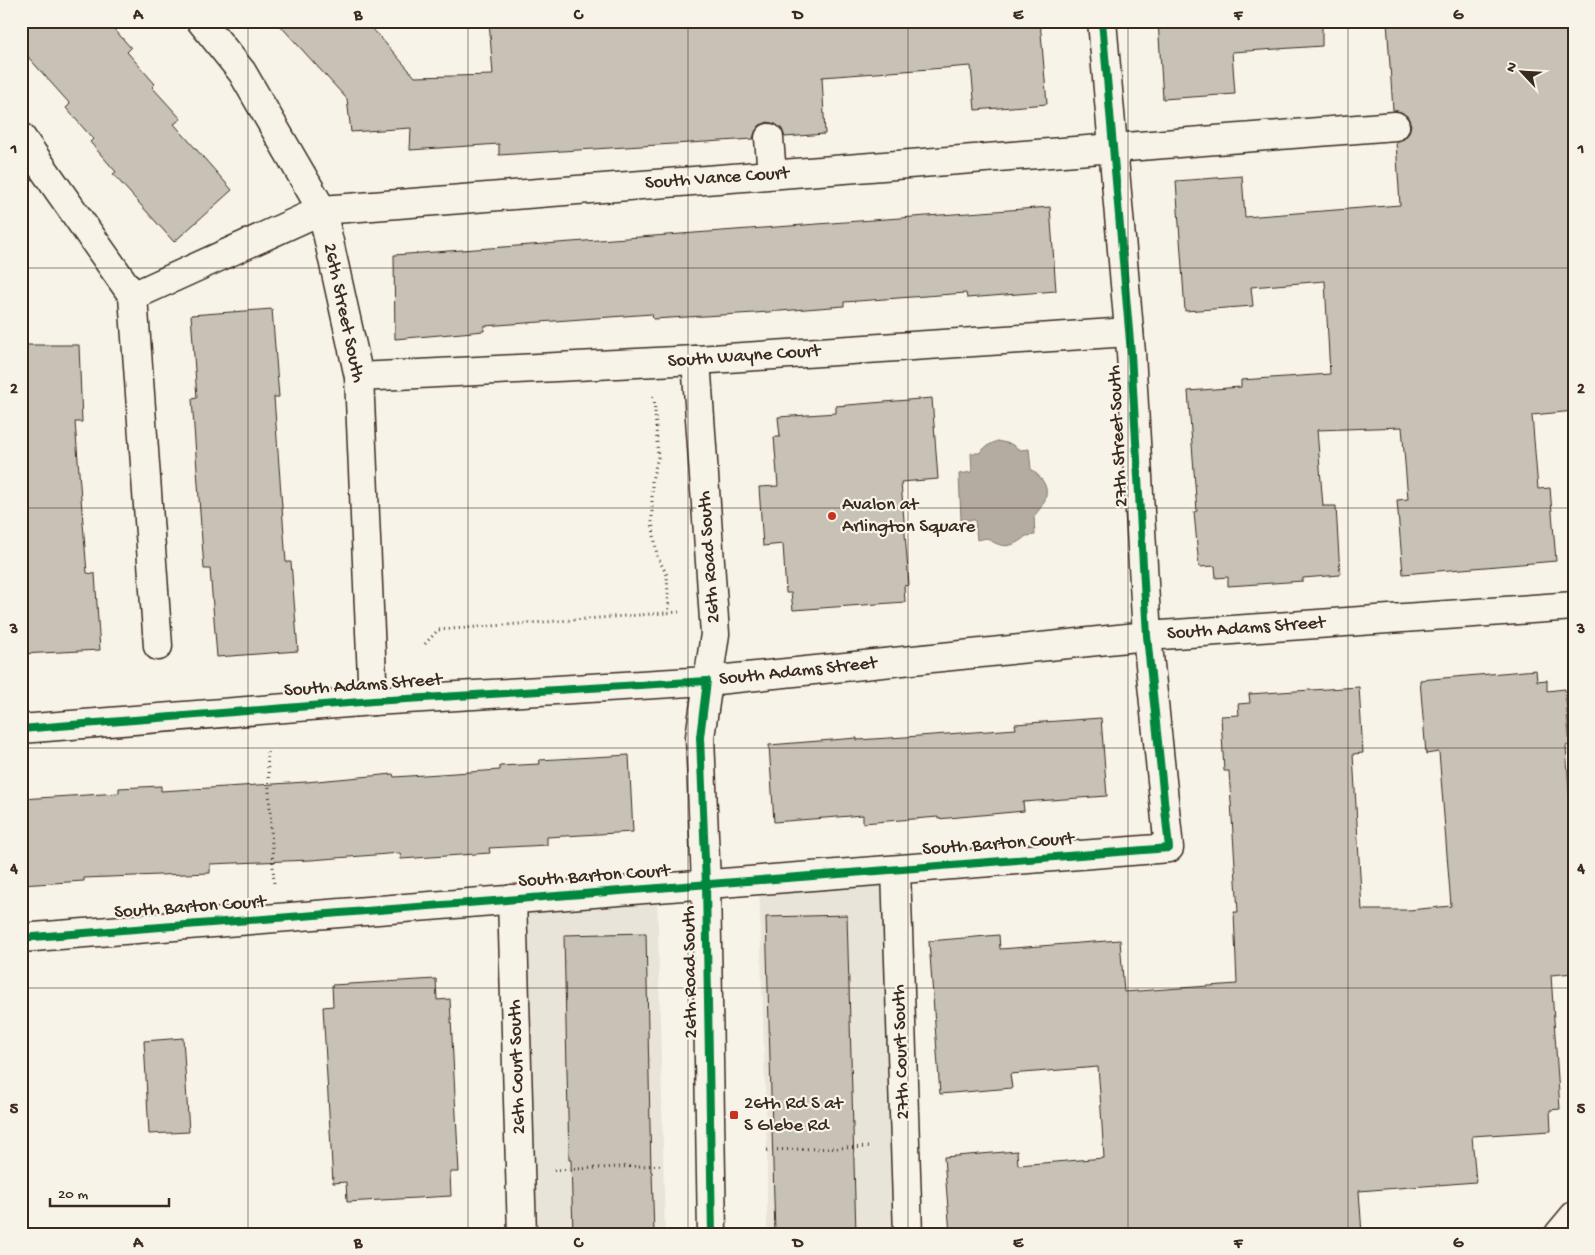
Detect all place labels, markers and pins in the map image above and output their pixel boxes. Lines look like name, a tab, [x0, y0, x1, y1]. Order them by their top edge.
place label: Avalon at Arlington Square	[842, 494, 976, 539]
marker: Avalon at Arlington Square	[826, 510, 838, 522]
place label: 26th Rd S at S Glebe Rd	[744, 1093, 845, 1138]
marker: 26th Rd S at S Glebe Rd	[728, 1109, 740, 1121]

